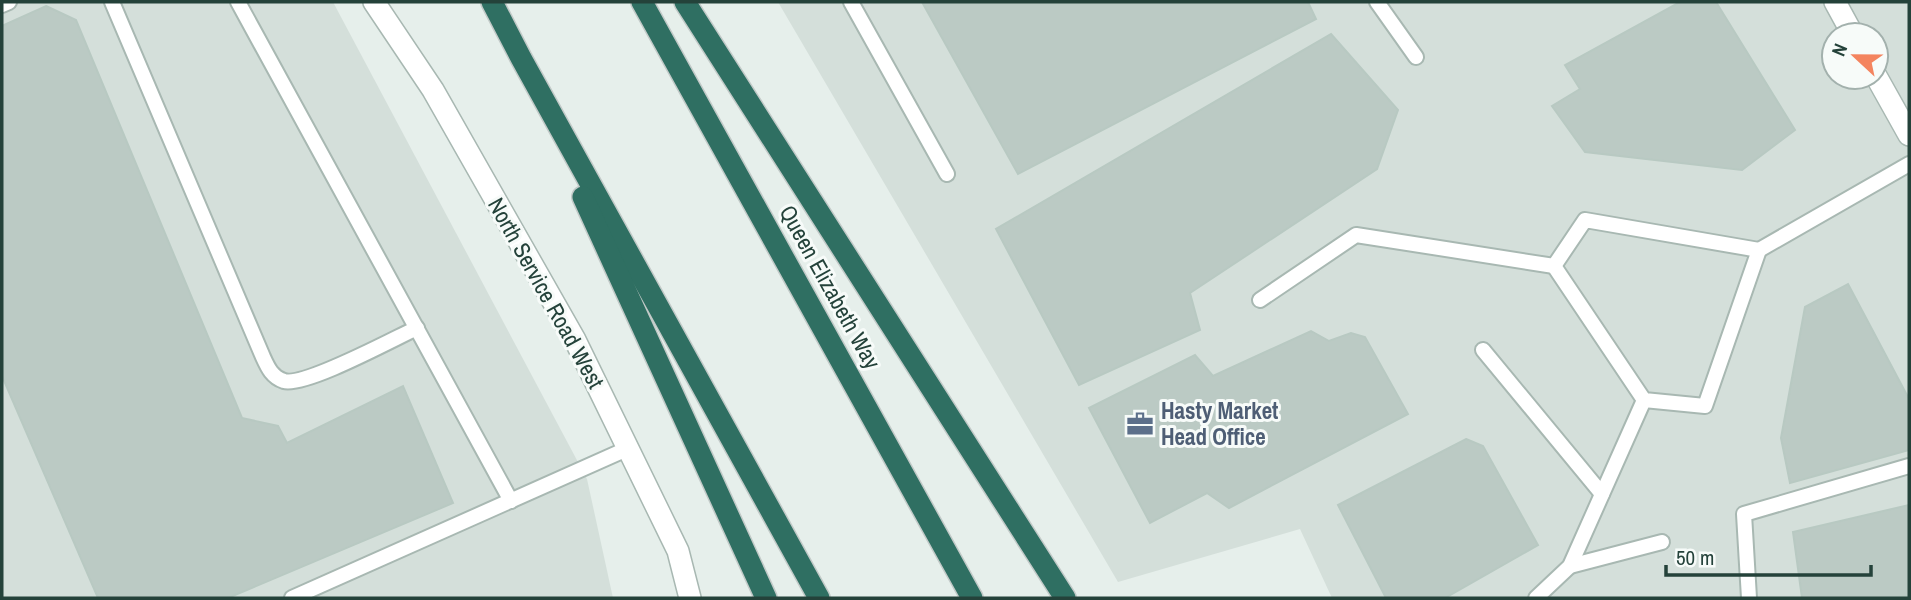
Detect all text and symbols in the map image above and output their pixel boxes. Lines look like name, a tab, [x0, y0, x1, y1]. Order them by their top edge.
north arrow	[1820, 21, 1890, 91]
text: N	[1825, 40, 1853, 60]
street label: North Service Road West	[481, 192, 612, 394]
street label: Queen Elizabeth Way	[773, 199, 889, 375]
place label: Hasty Market Head Office	[1161, 395, 1278, 452]
office icon: Hasty Market Head Office	[1125, 409, 1155, 439]
scale bar	[1666, 534, 1871, 578]
text: 50 m	[1676, 543, 1714, 572]

